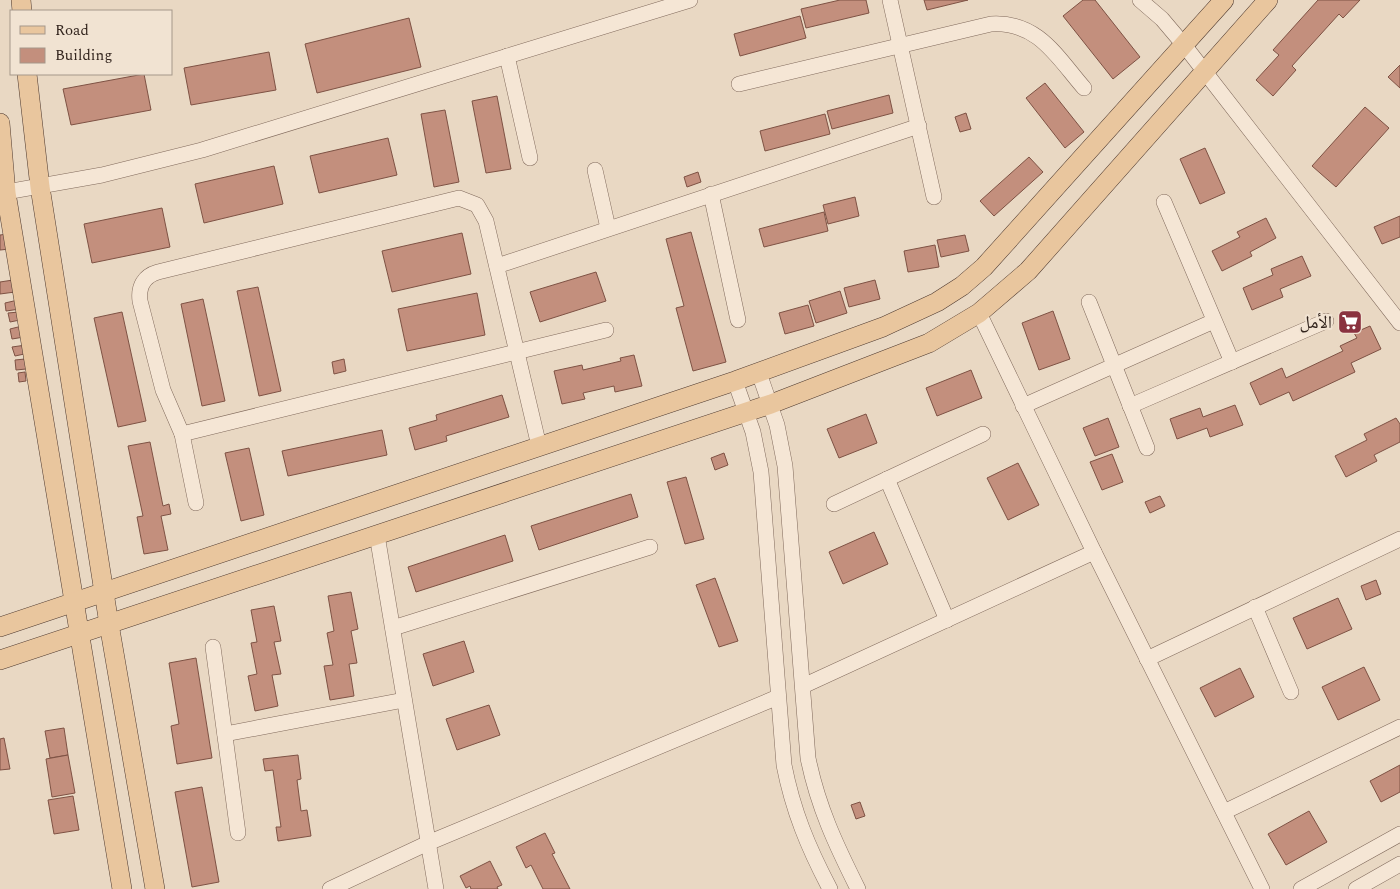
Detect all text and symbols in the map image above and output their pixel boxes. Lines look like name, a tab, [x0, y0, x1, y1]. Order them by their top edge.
legend	[10, 10, 172, 75]
text: Road	[55, 19, 89, 42]
text: Building	[55, 44, 112, 67]
place label: الأمل	[1300, 309, 1332, 336]
supermarket icon: الأمل	[1337, 309, 1363, 335]

